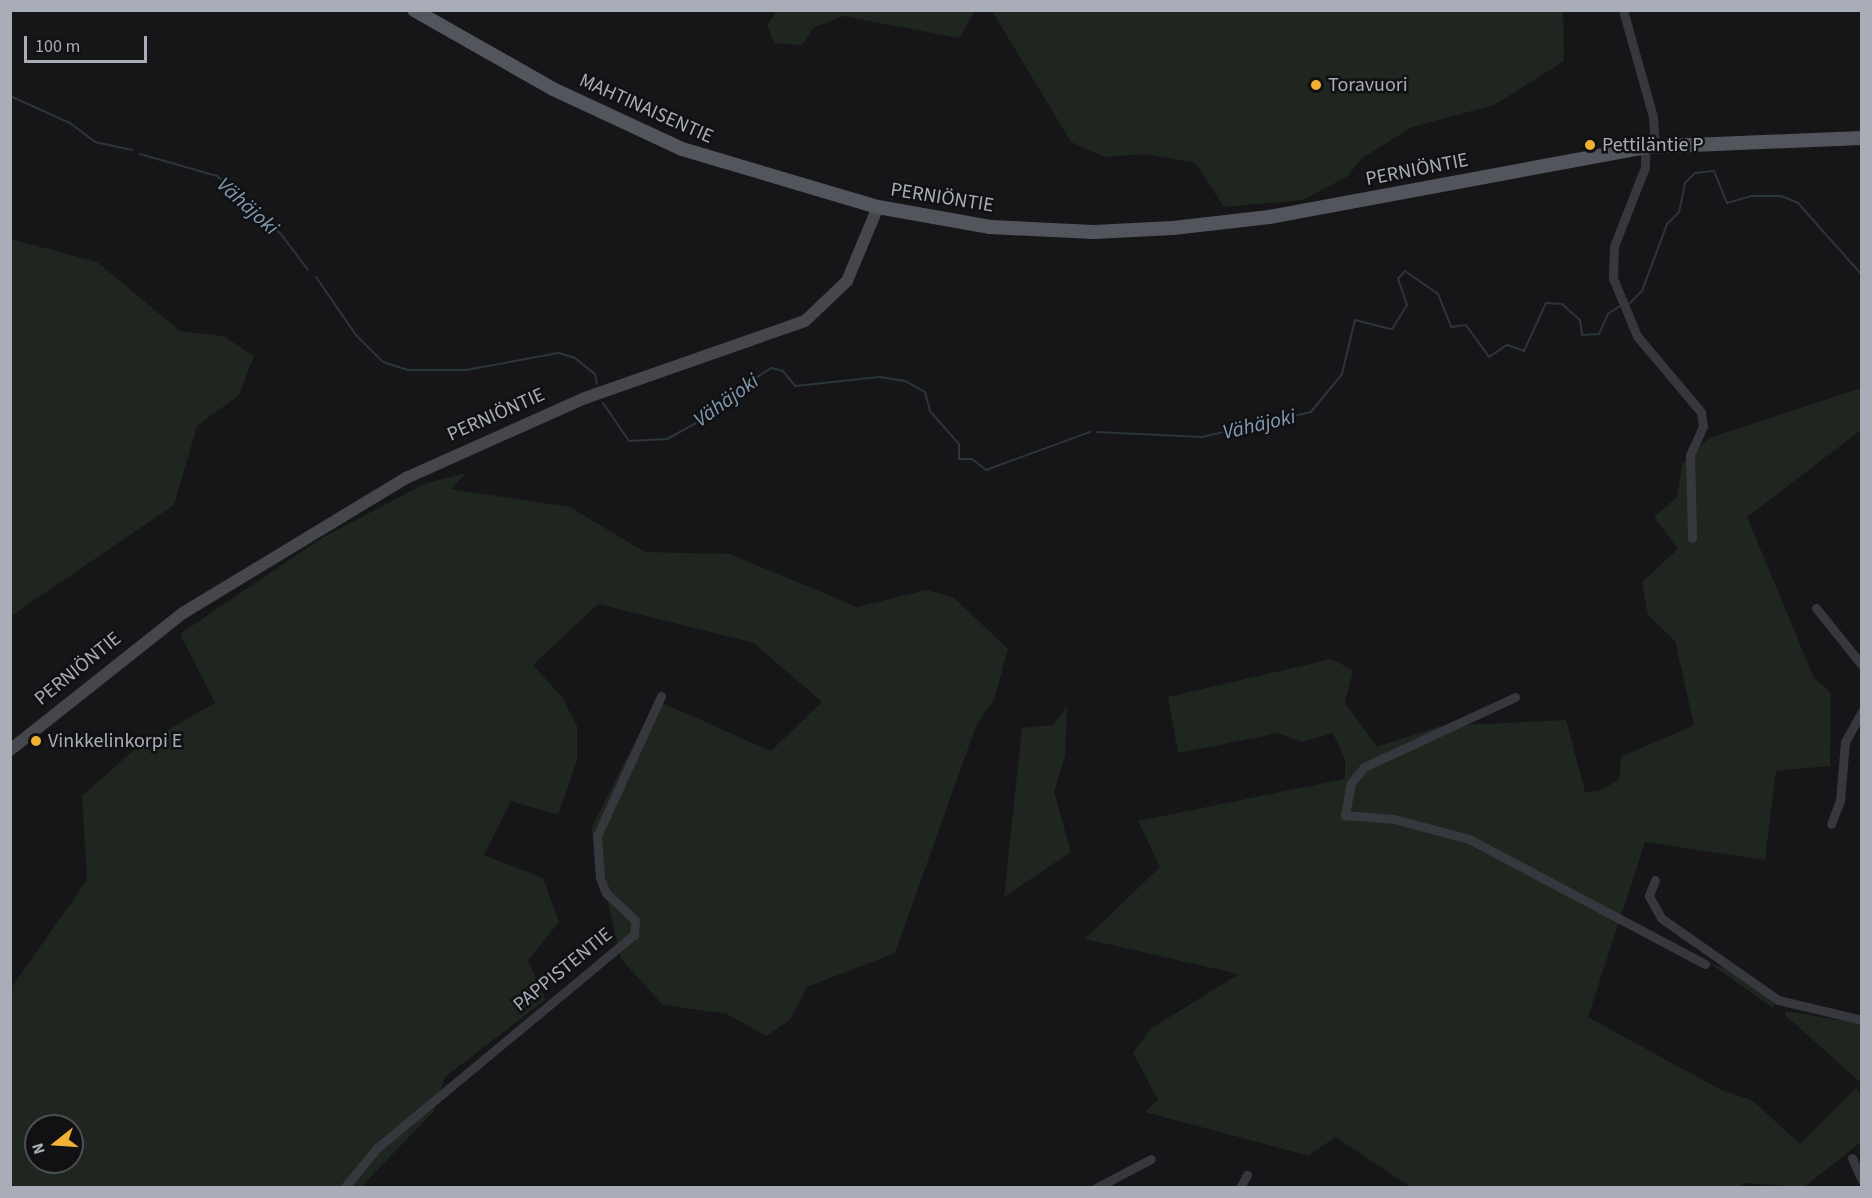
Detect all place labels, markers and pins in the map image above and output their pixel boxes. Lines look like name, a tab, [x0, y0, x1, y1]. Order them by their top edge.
place label: Toravuori	[1328, 73, 1408, 97]
marker: Toravuori	[1309, 78, 1323, 92]
place label: Pettiläntie P	[1602, 133, 1704, 157]
marker: Pettiläntie P	[1583, 138, 1597, 152]
place label: Vinkkelinkorpi E	[48, 729, 182, 753]
marker: Vinkkelinkorpi E	[29, 734, 43, 748]

